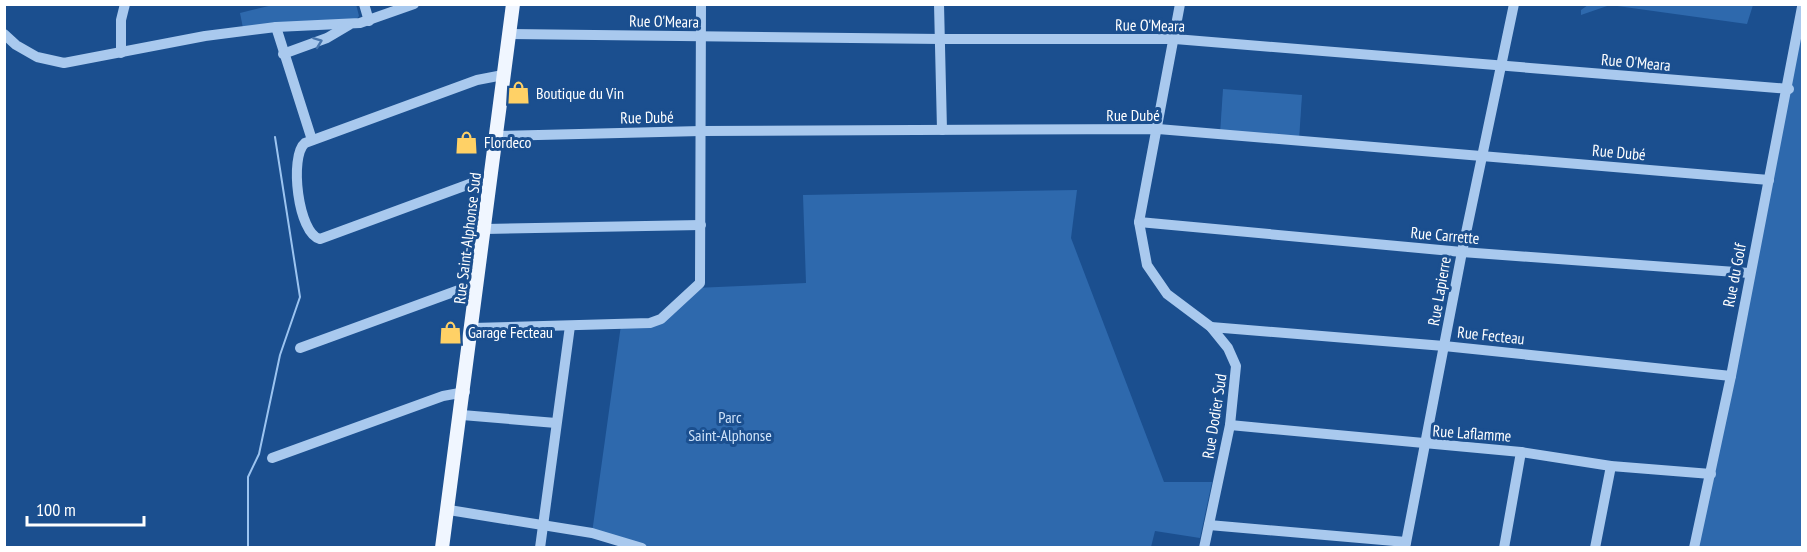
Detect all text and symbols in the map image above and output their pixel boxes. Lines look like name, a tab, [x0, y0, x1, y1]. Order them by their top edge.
street label: Rue O'Meara	[629, 10, 699, 32]
street label: Rue O'Meara	[1115, 14, 1185, 36]
one-way arrow	[312, 36, 323, 49]
street label: Rue O'Meara	[1600, 49, 1672, 75]
shop icon: Boutique du Vin	[505, 80, 531, 106]
place label: Boutique du Vin	[536, 83, 624, 103]
street label: Rue Dubé	[1106, 105, 1160, 125]
street label: Rue Dubé	[620, 107, 674, 127]
shop icon: Flordeco	[453, 129, 479, 155]
place label: Flordeco	[484, 132, 531, 152]
street label: Rue Dubé	[1591, 140, 1647, 164]
street label: Rue Saint-Alphonse Sud	[449, 171, 485, 305]
street label: Rue Carrette	[1410, 222, 1480, 248]
street label: Rue du Golf	[1718, 241, 1750, 309]
street label: Rue Lapierre	[1423, 255, 1455, 327]
shop icon: Garage Fecteau	[437, 319, 463, 345]
place label: Garage Fecteau	[468, 322, 553, 342]
street label: Rue Fecteau	[1456, 322, 1526, 348]
street label: Rue Dodier Sud	[1197, 372, 1231, 460]
park label: Parc Saint-Alphonse	[688, 407, 772, 445]
street label: Rue Laflamme	[1432, 420, 1512, 446]
scale bar	[27, 489, 144, 527]
text: 100 m	[36, 498, 76, 521]

